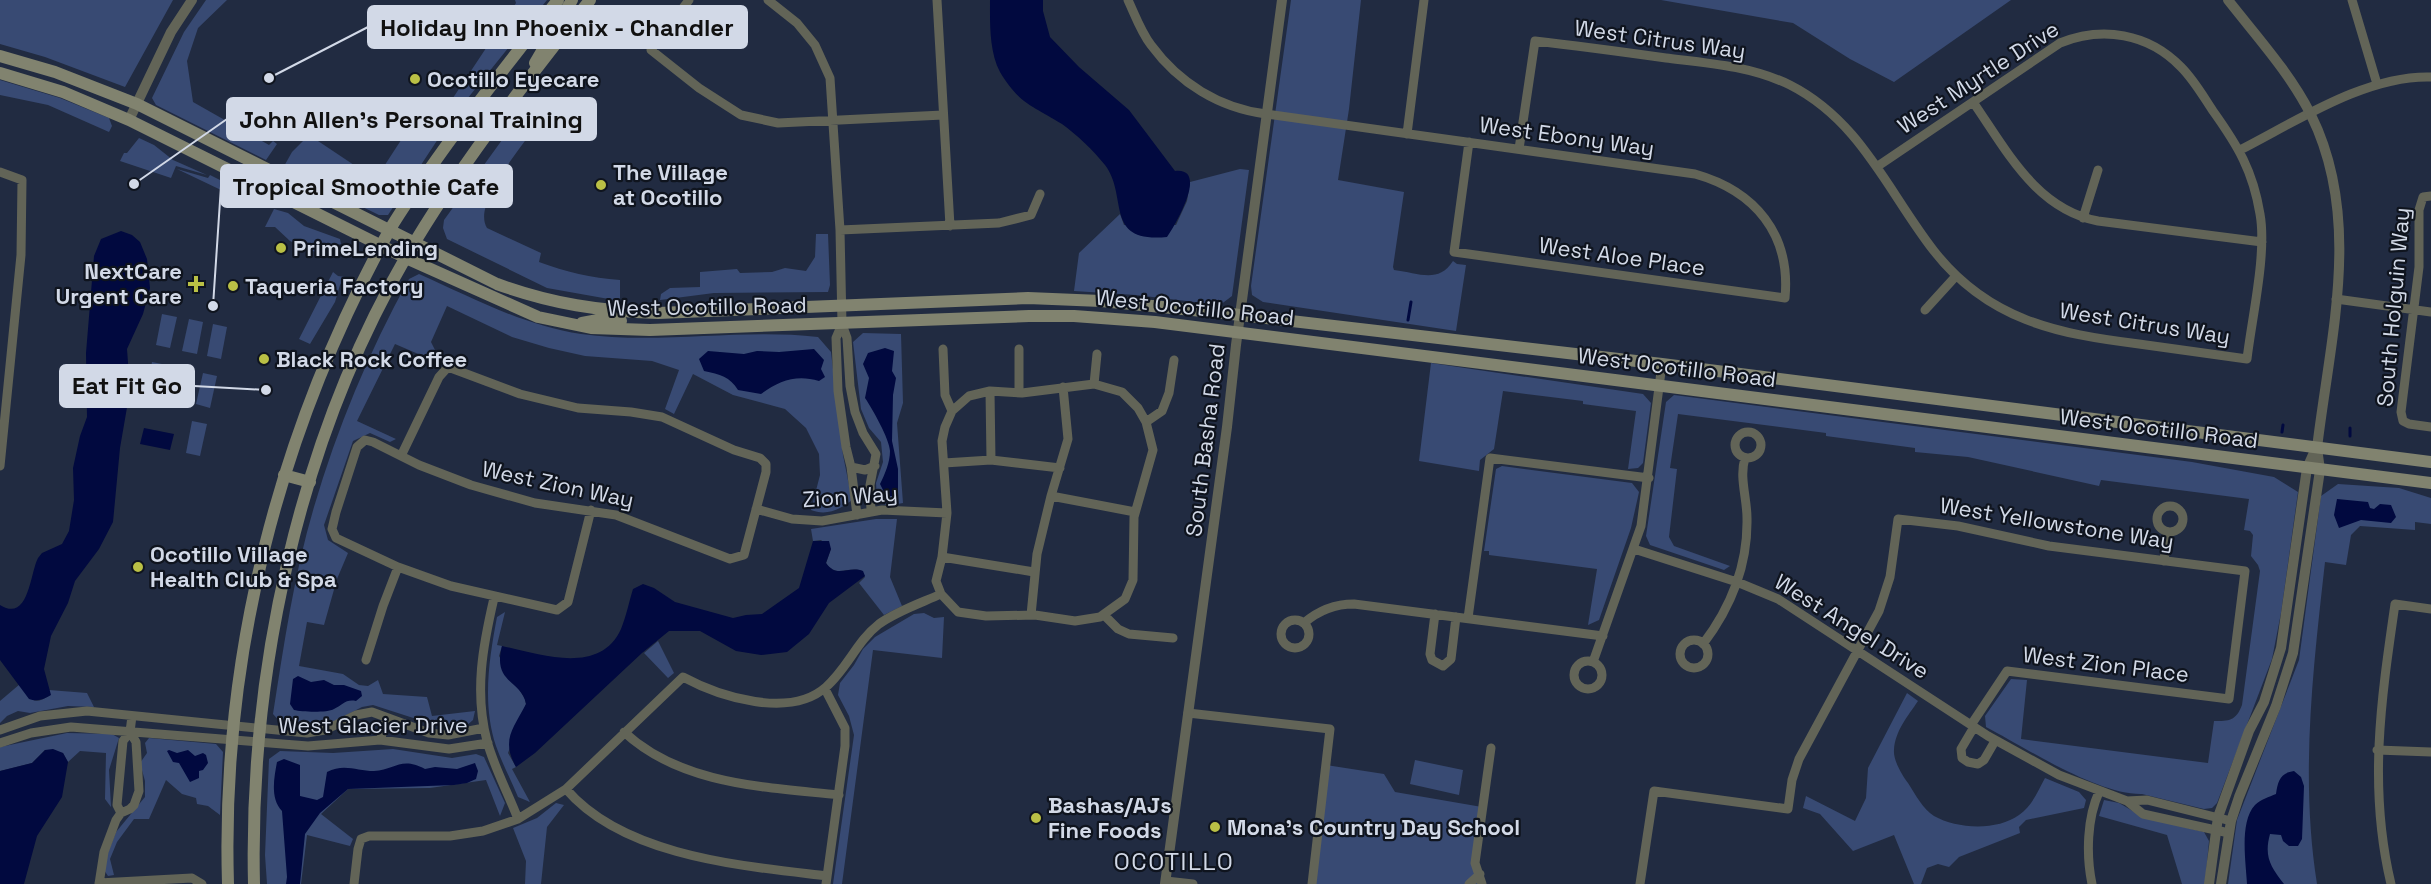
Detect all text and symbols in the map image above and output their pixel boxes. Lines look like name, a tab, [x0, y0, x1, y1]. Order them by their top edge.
callout: Holiday Inn Phoenix - Chandler	[368, 6, 747, 48]
text: Holiday Inn Phoenix - Chandler	[380, 12, 734, 43]
street label: West Citrus Way	[1573, 13, 1747, 65]
street label: West Myrtle Drive	[1892, 14, 2064, 140]
place label: Ocotillo Eyecare	[427, 65, 600, 93]
marker: Ocotillo Eyecare	[408, 72, 422, 86]
callout: John Allen's Personal Training	[227, 98, 596, 140]
text: John Allen's Personal Training	[239, 104, 583, 135]
street label: West Ebony Way	[1478, 110, 1656, 162]
place label: The Village at Ocotillo	[613, 158, 728, 211]
callout: Tropical Smoothie Cafe	[221, 165, 512, 207]
text: Tropical Smoothie Cafe	[233, 171, 499, 202]
marker: The Village at Ocotillo	[594, 178, 608, 192]
street label: South Holguin Way	[2370, 206, 2416, 408]
street label: West Aloe Place	[1537, 230, 1707, 282]
place label: PrimeLending	[293, 234, 438, 262]
marker: PrimeLending	[274, 241, 288, 255]
place label: NextCare Urgent Care	[55, 257, 182, 310]
place label: Taqueria Factory	[245, 272, 424, 300]
marker: NextCare Urgent Care	[187, 275, 205, 293]
marker: Taqueria Factory	[226, 279, 240, 293]
street label: West Ocotillo Road	[1094, 283, 1296, 331]
street label: West Ocotillo Road	[607, 290, 807, 322]
street label: West Citrus Way	[2058, 296, 2232, 350]
street label: West Ocotillo Road	[1576, 341, 1778, 393]
street label: South Basha Road	[1179, 342, 1231, 538]
place label: Black Rock Coffee	[276, 345, 467, 373]
marker: Black Rock Coffee	[257, 352, 271, 366]
callout: Eat Fit Go	[60, 365, 194, 407]
text: Eat Fit Go	[72, 370, 182, 401]
street label: West Ocotillo Road	[2058, 402, 2260, 454]
street label: West Zion Way	[479, 454, 637, 514]
street label: Zion Way	[801, 479, 899, 513]
street label: West Yellowstone Way	[1938, 491, 2176, 555]
place label: Ocotillo Village Health Club & Spa	[150, 540, 337, 593]
marker: Ocotillo Village Health Club & Spa	[131, 560, 145, 574]
street label: West Angel Drive	[1770, 567, 1934, 685]
street label: West Zion Place	[2021, 640, 2191, 688]
street label: West Glacier Drive	[278, 711, 468, 739]
place label: Bashas/AJs Fine Foods	[1048, 791, 1172, 844]
marker: Bashas/AJs Fine Foods	[1029, 811, 1043, 825]
place label: Mona's Country Day School	[1227, 813, 1520, 841]
marker: Mona's Country Day School	[1208, 820, 1222, 834]
district label: OCOTILLO	[1114, 846, 1234, 877]

